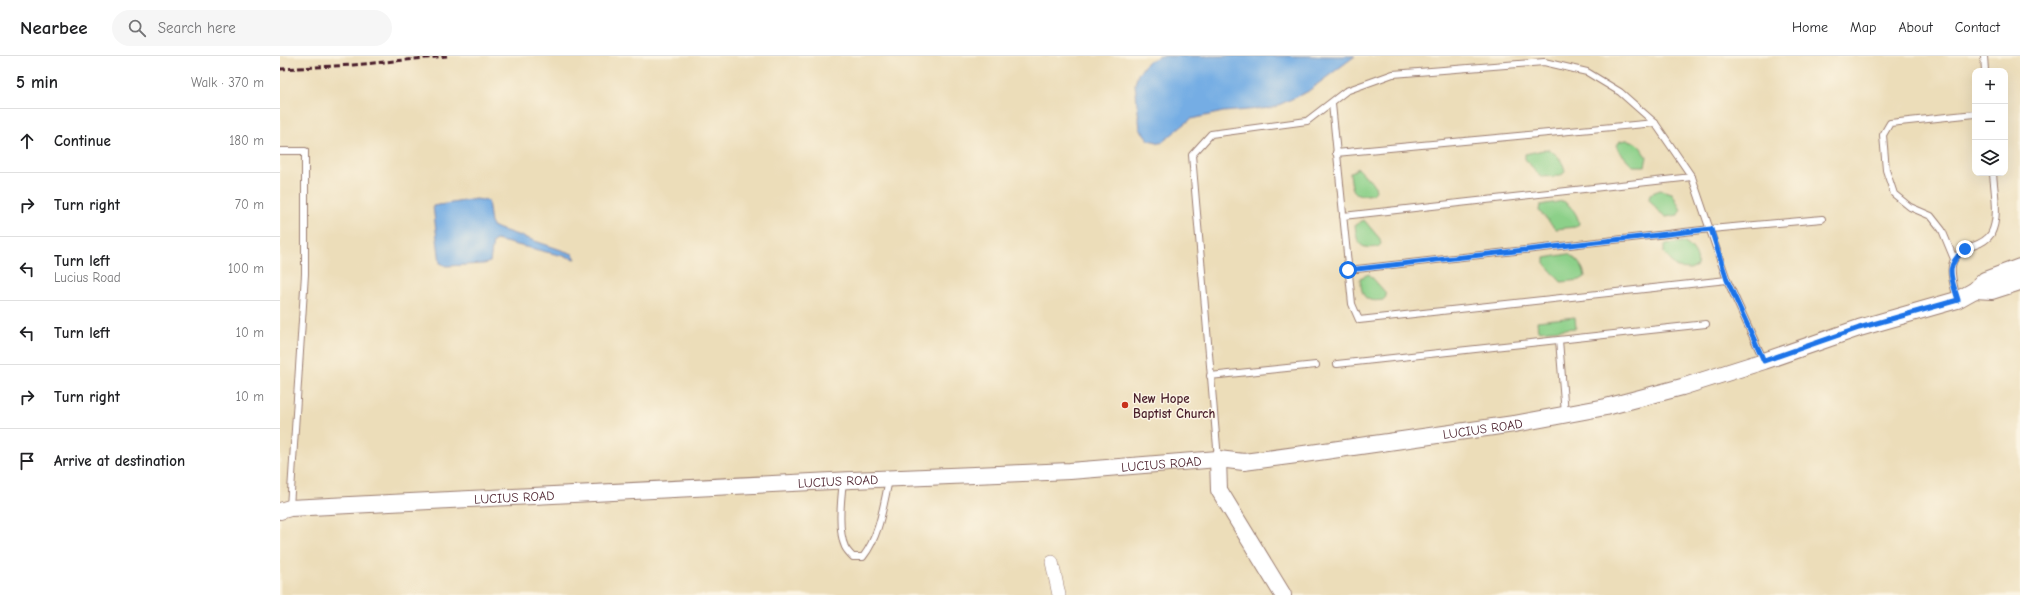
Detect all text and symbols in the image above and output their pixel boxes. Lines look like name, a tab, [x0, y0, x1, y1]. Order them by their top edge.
search box	[112, 10, 392, 46]
text: Nearbee	[20, 17, 88, 39]
icon: search	[126, 17, 148, 39]
text: Search here	[158, 19, 236, 37]
text: Home	[1792, 19, 1828, 36]
text: Map	[1850, 19, 1876, 36]
text: About	[1898, 19, 1933, 36]
text: Contact	[1955, 19, 2000, 36]
map controls	[1972, 68, 2008, 176]
button: +	[1972, 68, 2008, 104]
text: 5 min	[16, 73, 58, 92]
text: Walk · 370 m	[191, 75, 264, 90]
button: −	[1972, 104, 2008, 140]
icon: ahead	[16, 130, 38, 152]
text: Continue	[54, 132, 111, 150]
text: 180 m	[229, 133, 264, 148]
button: layers	[1972, 140, 2008, 176]
icon: right	[16, 194, 38, 216]
text: Turn right	[54, 196, 120, 214]
text: 70 m	[235, 197, 264, 212]
route end	[1956, 240, 1974, 258]
text: Turn left	[54, 252, 110, 270]
icon: left	[16, 258, 38, 280]
text: 100 m	[228, 261, 264, 276]
route start	[1339, 261, 1357, 279]
text: Lucius Road	[54, 270, 121, 285]
icon: left	[16, 322, 38, 344]
text: Turn left	[54, 324, 110, 342]
text: 10 m	[236, 325, 264, 340]
icon: right	[16, 386, 38, 408]
text: Turn right	[54, 388, 120, 406]
text: 10 m	[236, 389, 264, 404]
place label: New Hope Baptist Church	[1133, 391, 1215, 421]
marker: New Hope Baptist Church	[1120, 400, 1130, 410]
street label: LUCIUS ROAD	[1442, 415, 1524, 442]
icon: arrive	[16, 450, 38, 472]
text: Arrive at destination	[54, 452, 185, 470]
street label: LUCIUS ROAD	[1121, 453, 1202, 474]
street label: LUCIUS ROAD	[797, 471, 878, 490]
street label: LUCIUS ROAD	[474, 487, 555, 506]

